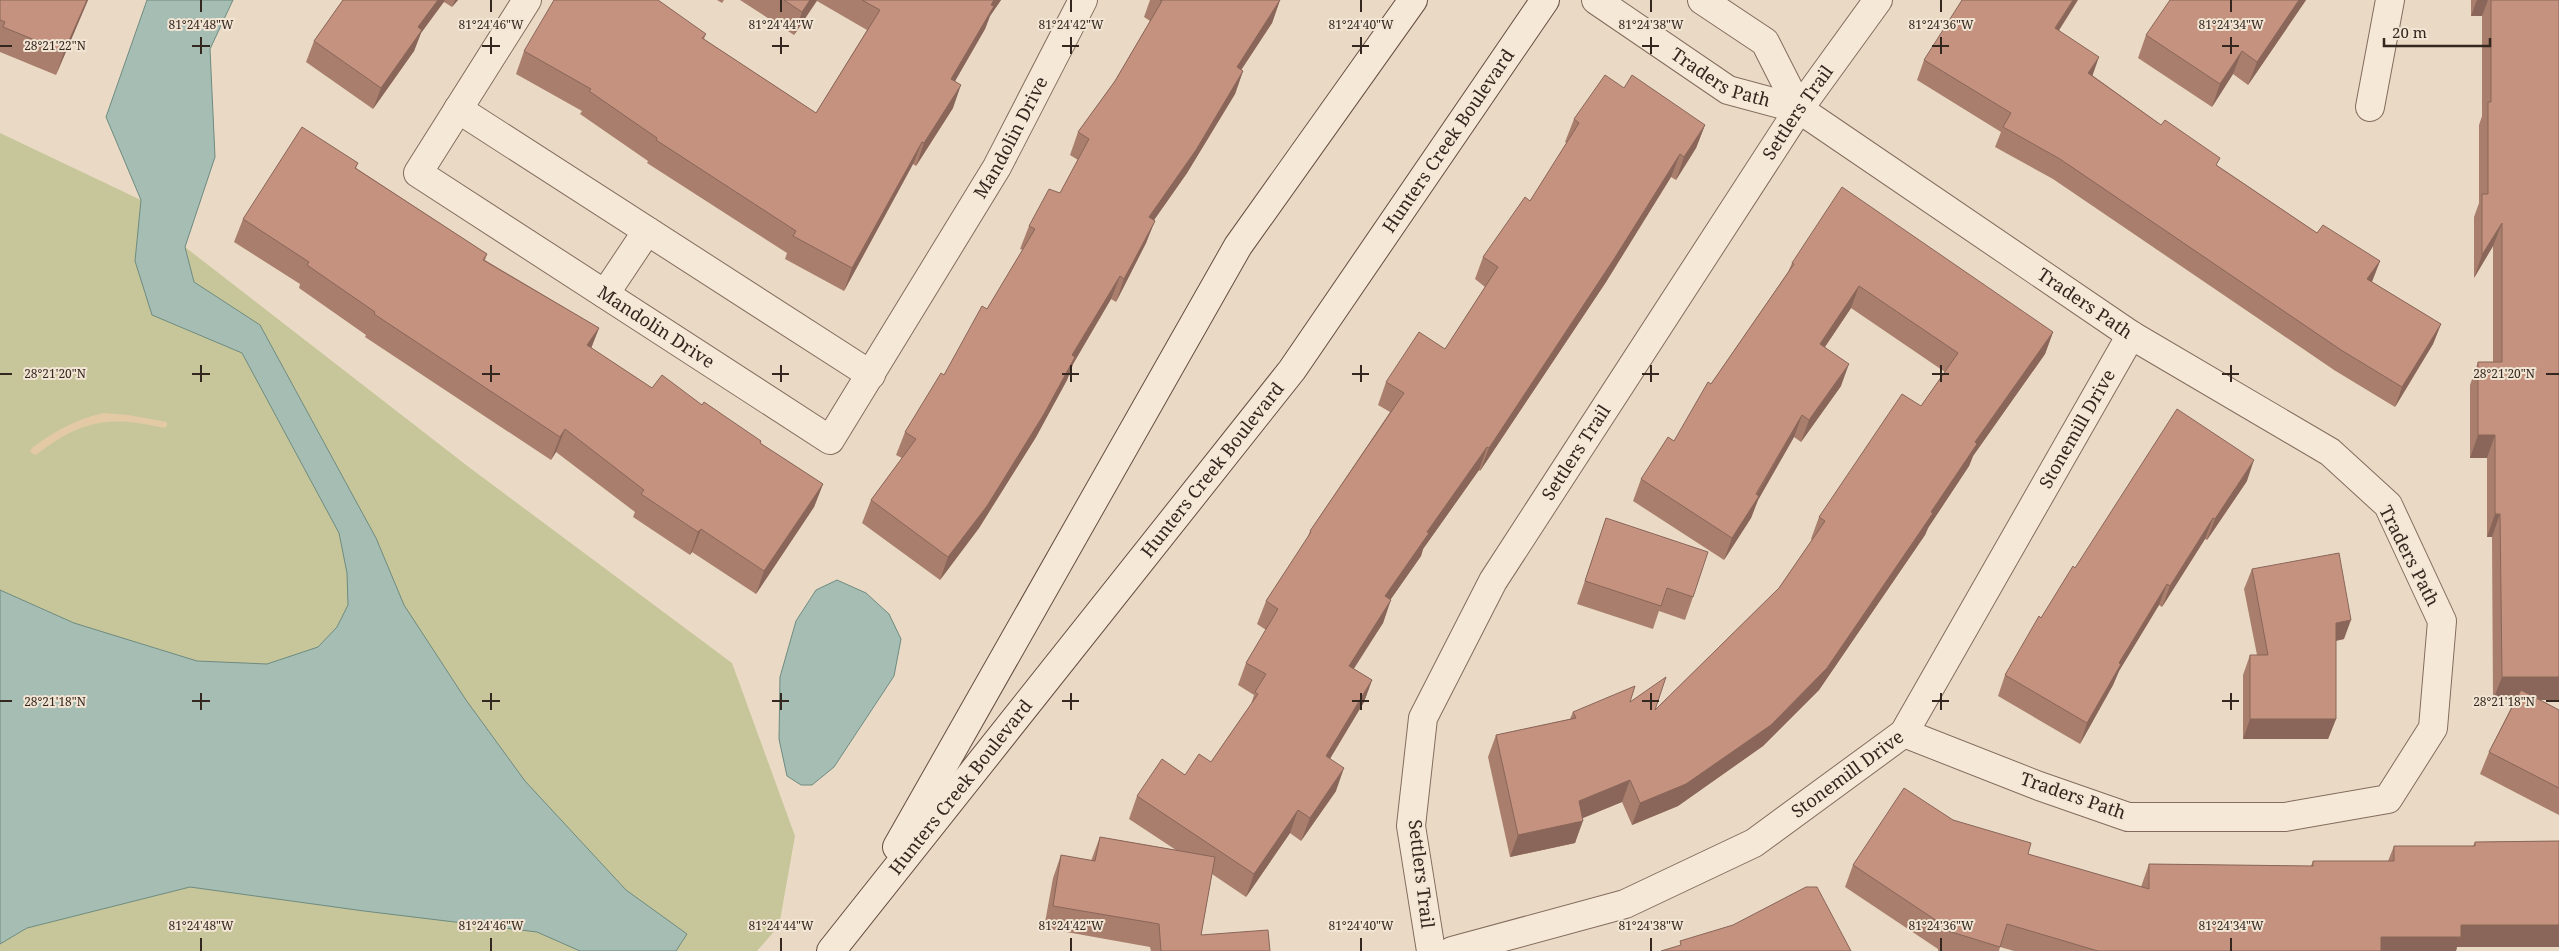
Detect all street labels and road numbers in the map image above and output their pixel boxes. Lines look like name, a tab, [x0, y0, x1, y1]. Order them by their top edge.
street label: Traders Path	[1667, 42, 1773, 112]
street label: Hunters Creek Boulevard	[1376, 44, 1519, 237]
street label: Settlers Trail	[1756, 60, 1838, 164]
street label: Mandolin Drive	[968, 72, 1053, 203]
street label: Traders Path	[2033, 262, 2138, 344]
street label: Mandolin Drive	[593, 280, 720, 373]
street label: Stonemill Drive	[2033, 364, 2120, 493]
street label: Hunters Creek Boulevard	[1135, 377, 1289, 562]
street label: Settlers Trail	[1536, 399, 1615, 505]
street label: Traders Path	[2374, 501, 2446, 610]
street label: Hunters Creek Boulevard	[883, 694, 1037, 879]
street label: Stonemill Drive	[1786, 724, 1908, 823]
street label: Traders Path	[2017, 766, 2129, 824]
street label: Settlers Trail	[1403, 818, 1441, 930]

